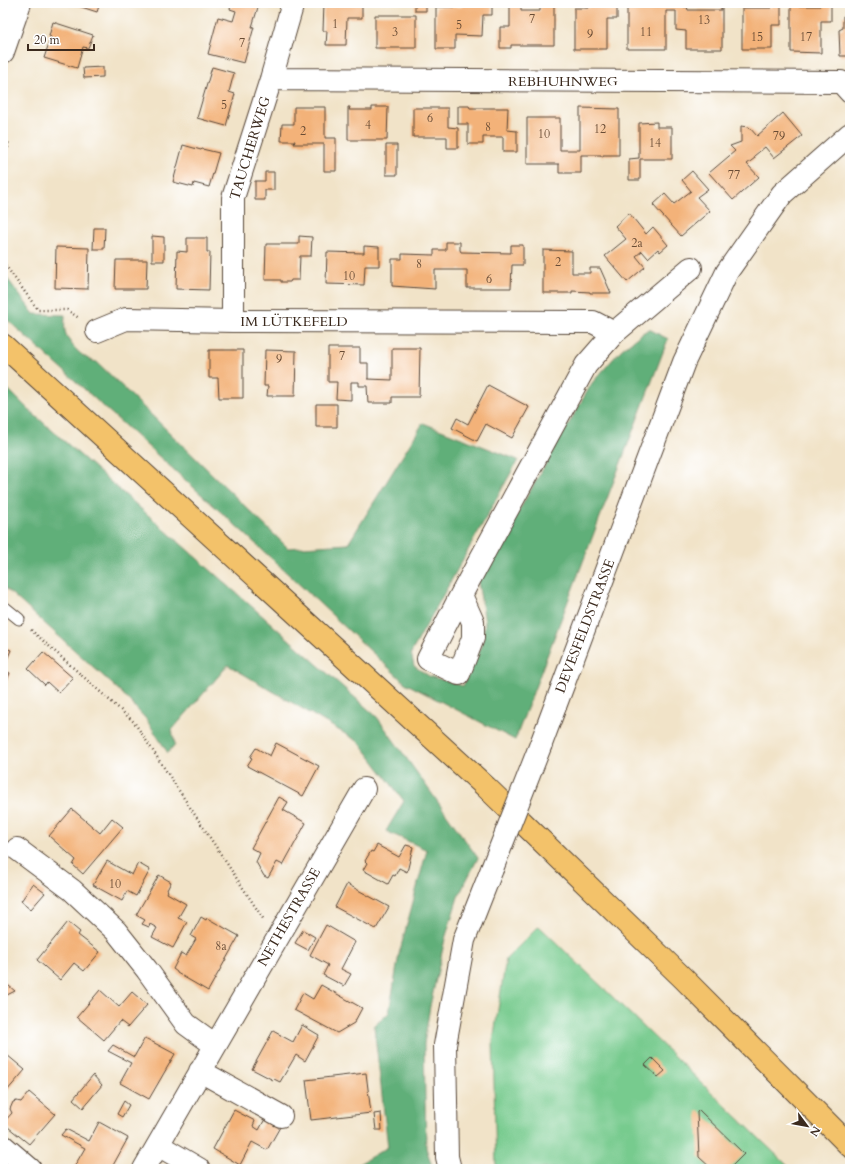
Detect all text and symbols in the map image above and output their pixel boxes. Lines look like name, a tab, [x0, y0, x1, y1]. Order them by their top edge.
house number: 7	[529, 11, 535, 27]
house number: 13	[698, 12, 710, 28]
house number: 1	[332, 16, 338, 32]
house number: 5	[456, 17, 462, 33]
house number: 3	[392, 24, 398, 40]
house number: 11	[640, 24, 652, 40]
scale bar	[28, 26, 94, 52]
house number: 9	[587, 26, 593, 42]
house number: 15	[751, 29, 763, 45]
house number: 17	[800, 29, 812, 45]
text: 20 m	[34, 32, 61, 48]
house number: 7	[239, 35, 245, 51]
street label: REBHUHNWEG	[508, 72, 618, 91]
street label: TAUCHERWEG	[225, 94, 275, 202]
house number: 5	[221, 97, 227, 113]
house number: 6	[427, 110, 433, 126]
house number: 4	[365, 117, 371, 133]
house number: 8	[485, 119, 491, 135]
house number: 12	[594, 121, 606, 137]
house number: 2	[300, 123, 306, 139]
house number: 10	[538, 126, 550, 142]
house number: 79	[773, 128, 785, 144]
house number: 14	[649, 135, 661, 151]
house number: 77	[728, 167, 740, 183]
house number: 2a	[631, 235, 643, 251]
house number: 2	[555, 254, 561, 270]
house number: 8	[416, 256, 422, 272]
house number: 10	[343, 268, 355, 284]
house number: 6	[486, 271, 492, 287]
street label: IM LÜTKEFELD	[240, 312, 348, 331]
house number: 7	[339, 348, 345, 364]
house number: 9	[276, 351, 282, 367]
street label: DEVESFELDSTRASSE	[551, 556, 619, 696]
street label: NETHESTRASSE	[253, 864, 325, 970]
house number: 10	[109, 876, 121, 892]
house number: 8a	[215, 938, 227, 954]
north arrow	[787, 1106, 827, 1146]
text: N	[806, 1123, 824, 1139]

